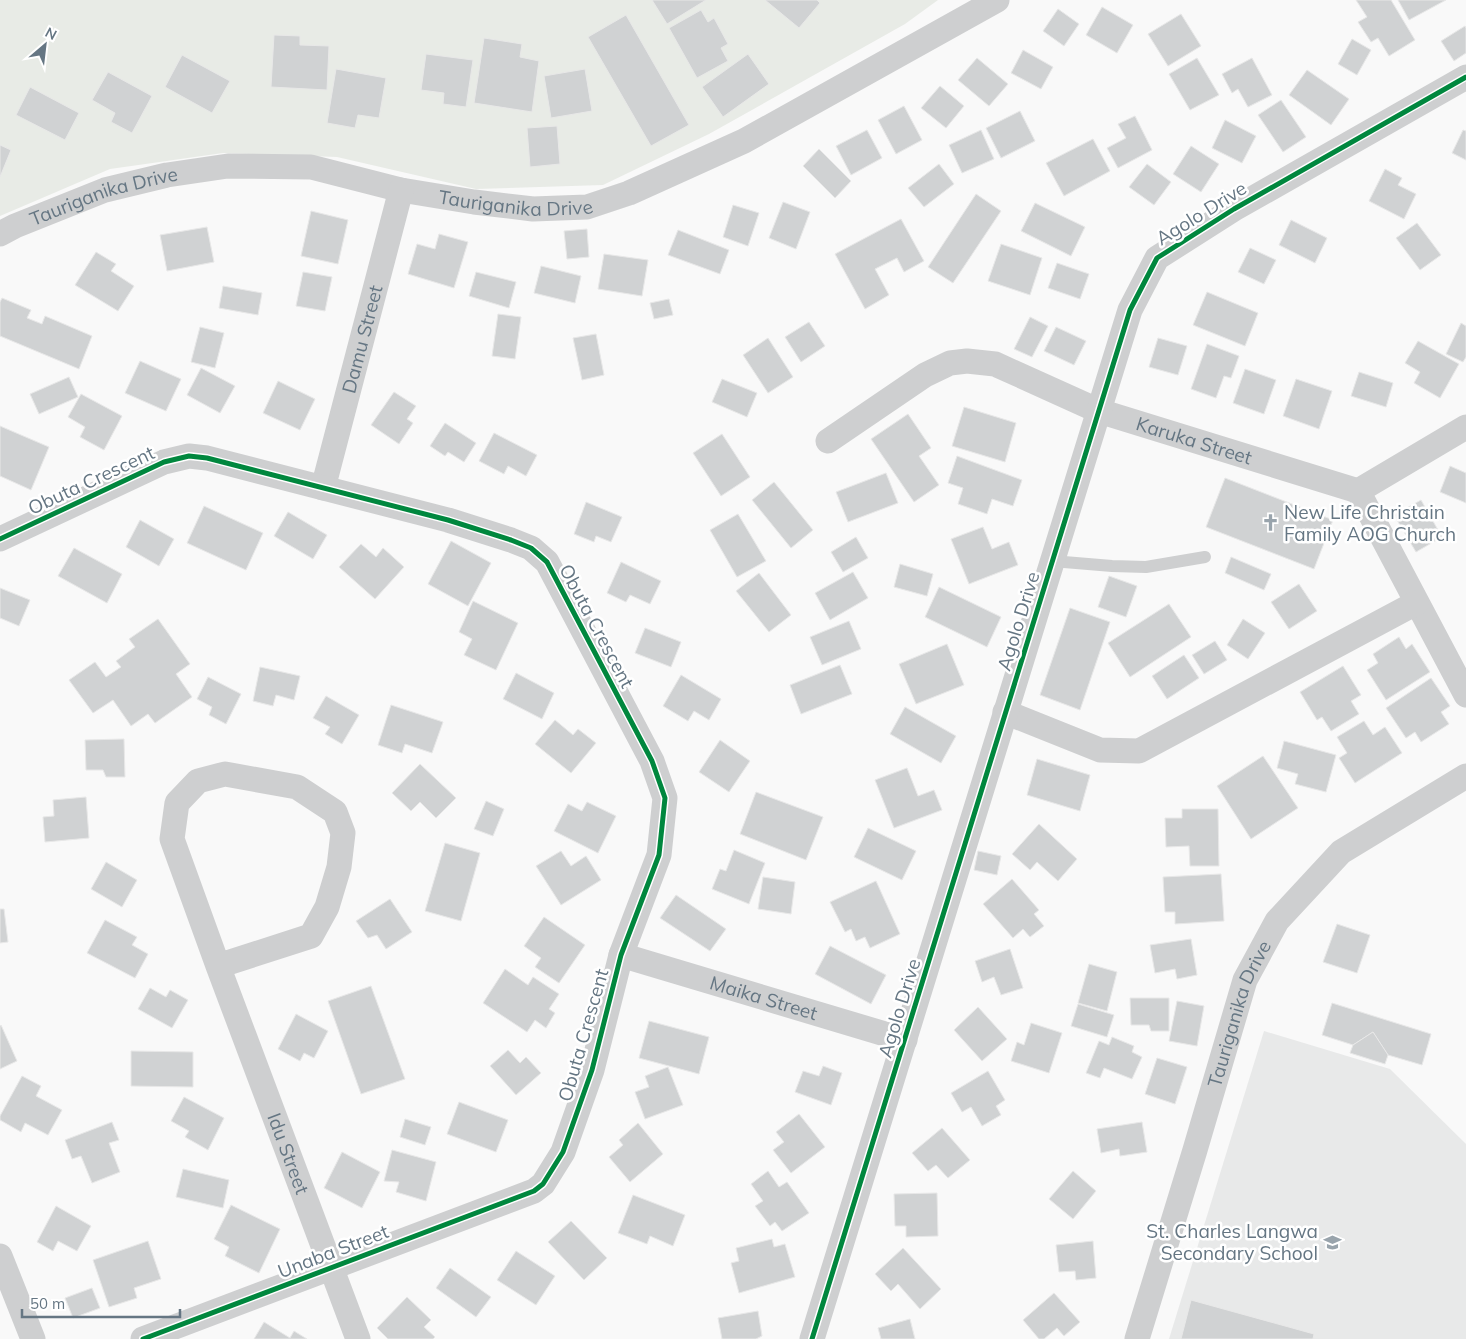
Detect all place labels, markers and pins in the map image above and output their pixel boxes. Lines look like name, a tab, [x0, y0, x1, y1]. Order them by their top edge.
place label: New Life Christain Family AOG Church	[1284, 500, 1456, 546]
church icon: New Life Christain Family AOG Church	[1260, 513, 1280, 533]
place label: St. Charles Langwa Secondary School	[1146, 1219, 1318, 1265]
school or university icon: St. Charles Langwa Secondary School	[1322, 1232, 1342, 1252]

